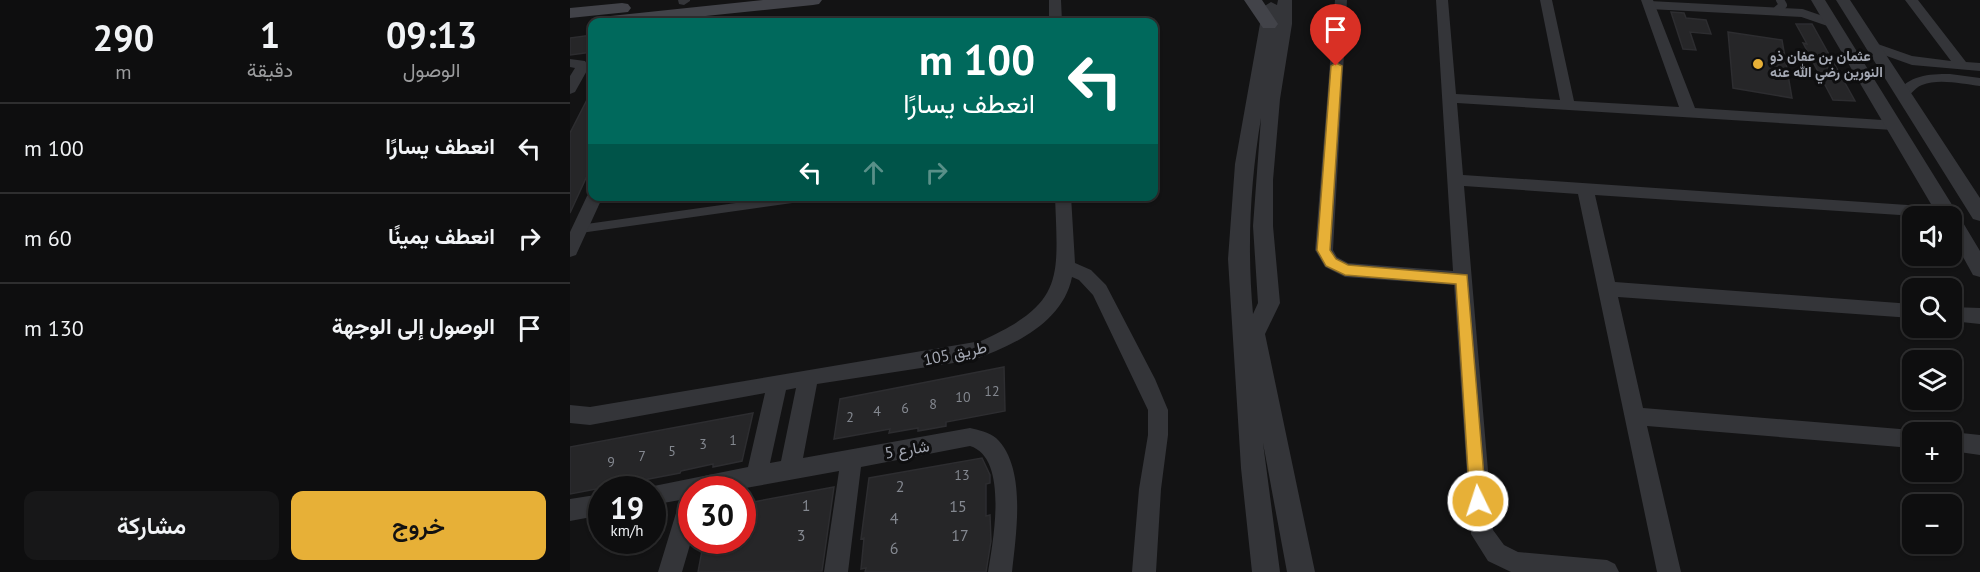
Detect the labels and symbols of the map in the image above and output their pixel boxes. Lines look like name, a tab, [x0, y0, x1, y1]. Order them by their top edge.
pin	[1310, 4, 1361, 66]
place label: عثمان بن عفان ذو النورين رضي الله عنه	[1770, 47, 1883, 84]
marker: عثمان بن عفان ذو النورين رضي الله عنه	[1751, 57, 1765, 71]
street label: طريق 105	[921, 337, 989, 370]
house number: 12	[984, 382, 1000, 400]
house number: 10	[955, 388, 971, 406]
house number: 8	[929, 395, 937, 413]
house number: 6	[901, 399, 909, 417]
house number: 4	[873, 402, 881, 420]
house number: 2	[846, 408, 854, 426]
house number: 1	[729, 431, 737, 449]
house number: 3	[699, 435, 707, 453]
street label: شارع 5	[883, 435, 931, 465]
house number: 5	[668, 442, 676, 460]
house number: 7	[638, 447, 646, 465]
house number: 9	[607, 453, 615, 471]
house number: 13	[954, 466, 970, 484]
position arrow	[1446, 469, 1510, 533]
speed limit sign: 30	[678, 476, 756, 554]
house number: 2	[896, 476, 904, 496]
house number: 1	[802, 495, 810, 515]
house number: 15	[949, 496, 967, 516]
house number: 4	[890, 508, 899, 528]
house number: 3	[797, 525, 805, 545]
house number: 17	[951, 525, 969, 545]
house number: 6	[890, 538, 898, 558]

